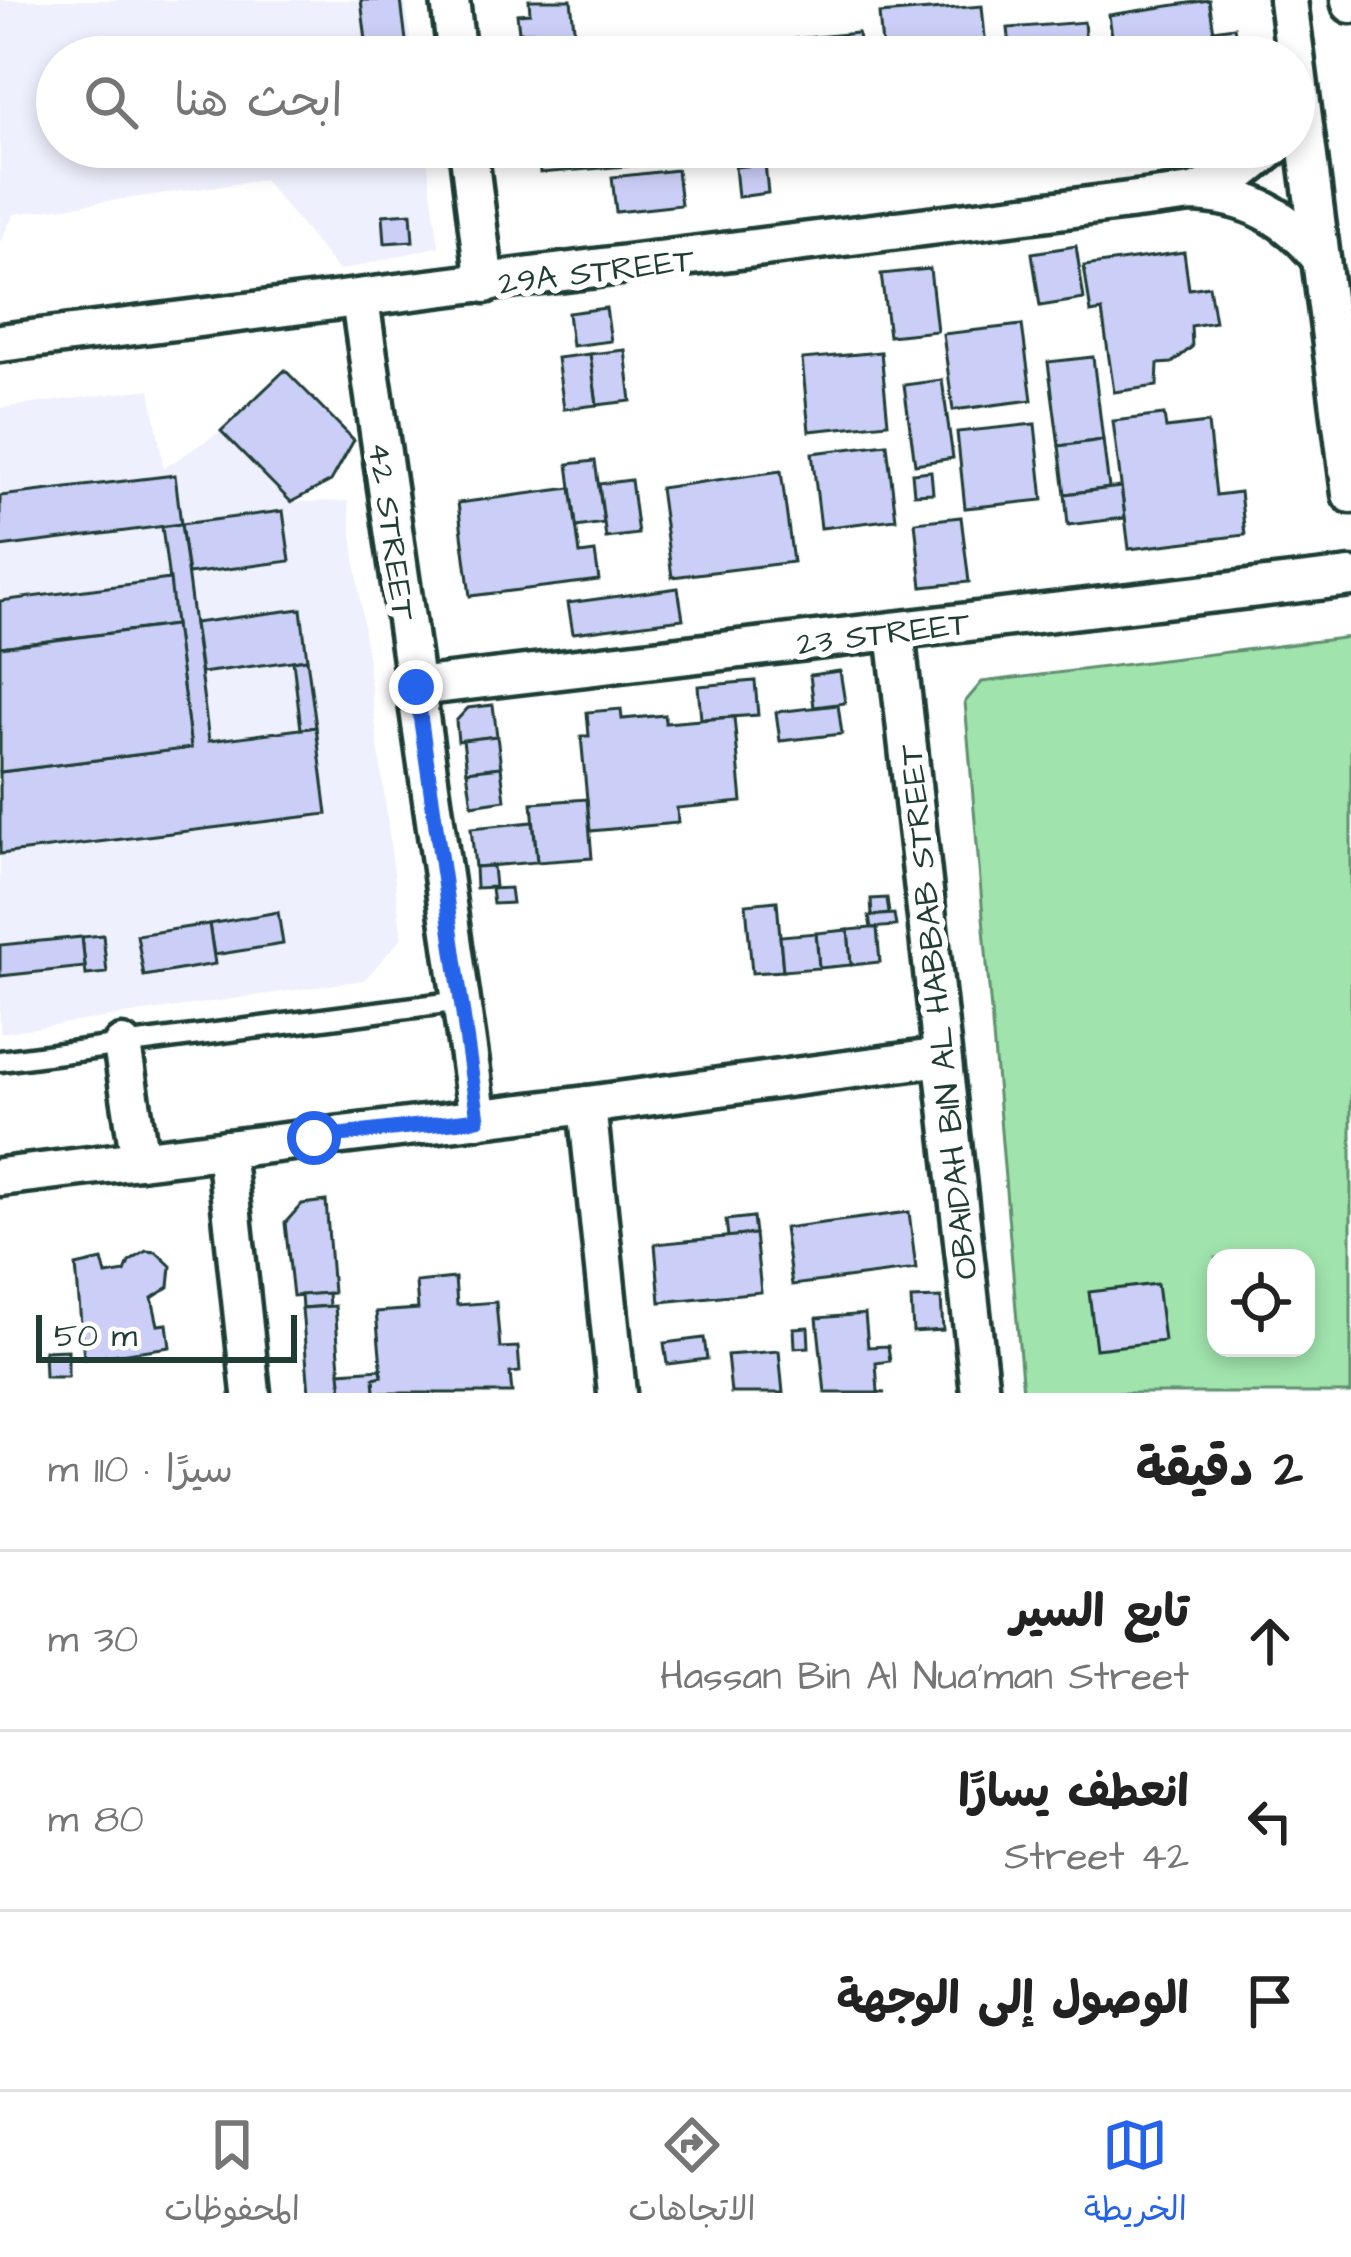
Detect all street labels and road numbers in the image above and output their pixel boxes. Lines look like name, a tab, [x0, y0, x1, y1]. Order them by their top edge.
street label: 29A STREET	[496, 237, 697, 307]
street label: 42 STREET	[356, 439, 426, 624]
street label: 23 STREET	[794, 601, 973, 667]
street label: OBAIDAH BIN AL HABBAB STREET	[888, 742, 990, 1282]

